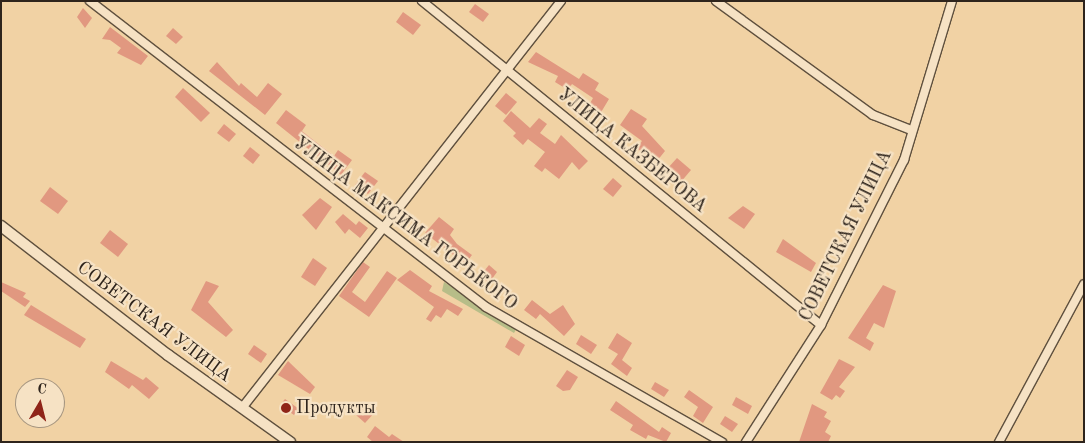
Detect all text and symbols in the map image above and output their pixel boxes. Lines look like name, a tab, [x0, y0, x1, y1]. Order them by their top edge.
street label: УЛИЦА КАЗБЕРОВА	[553, 84, 711, 218]
street label: УЛИЦА МАКСИМА ГОРЬКОГО	[289, 133, 521, 315]
street label: СОВЕТСКАЯ УЛИЦА	[795, 147, 897, 325]
street label: СОВЕТСКАЯ УЛИЦА	[73, 257, 235, 387]
north arrow	[15, 378, 65, 428]
text: С	[36, 382, 48, 397]
place label: Продукты	[296, 397, 376, 419]
marker: Продукты	[280, 402, 292, 414]

